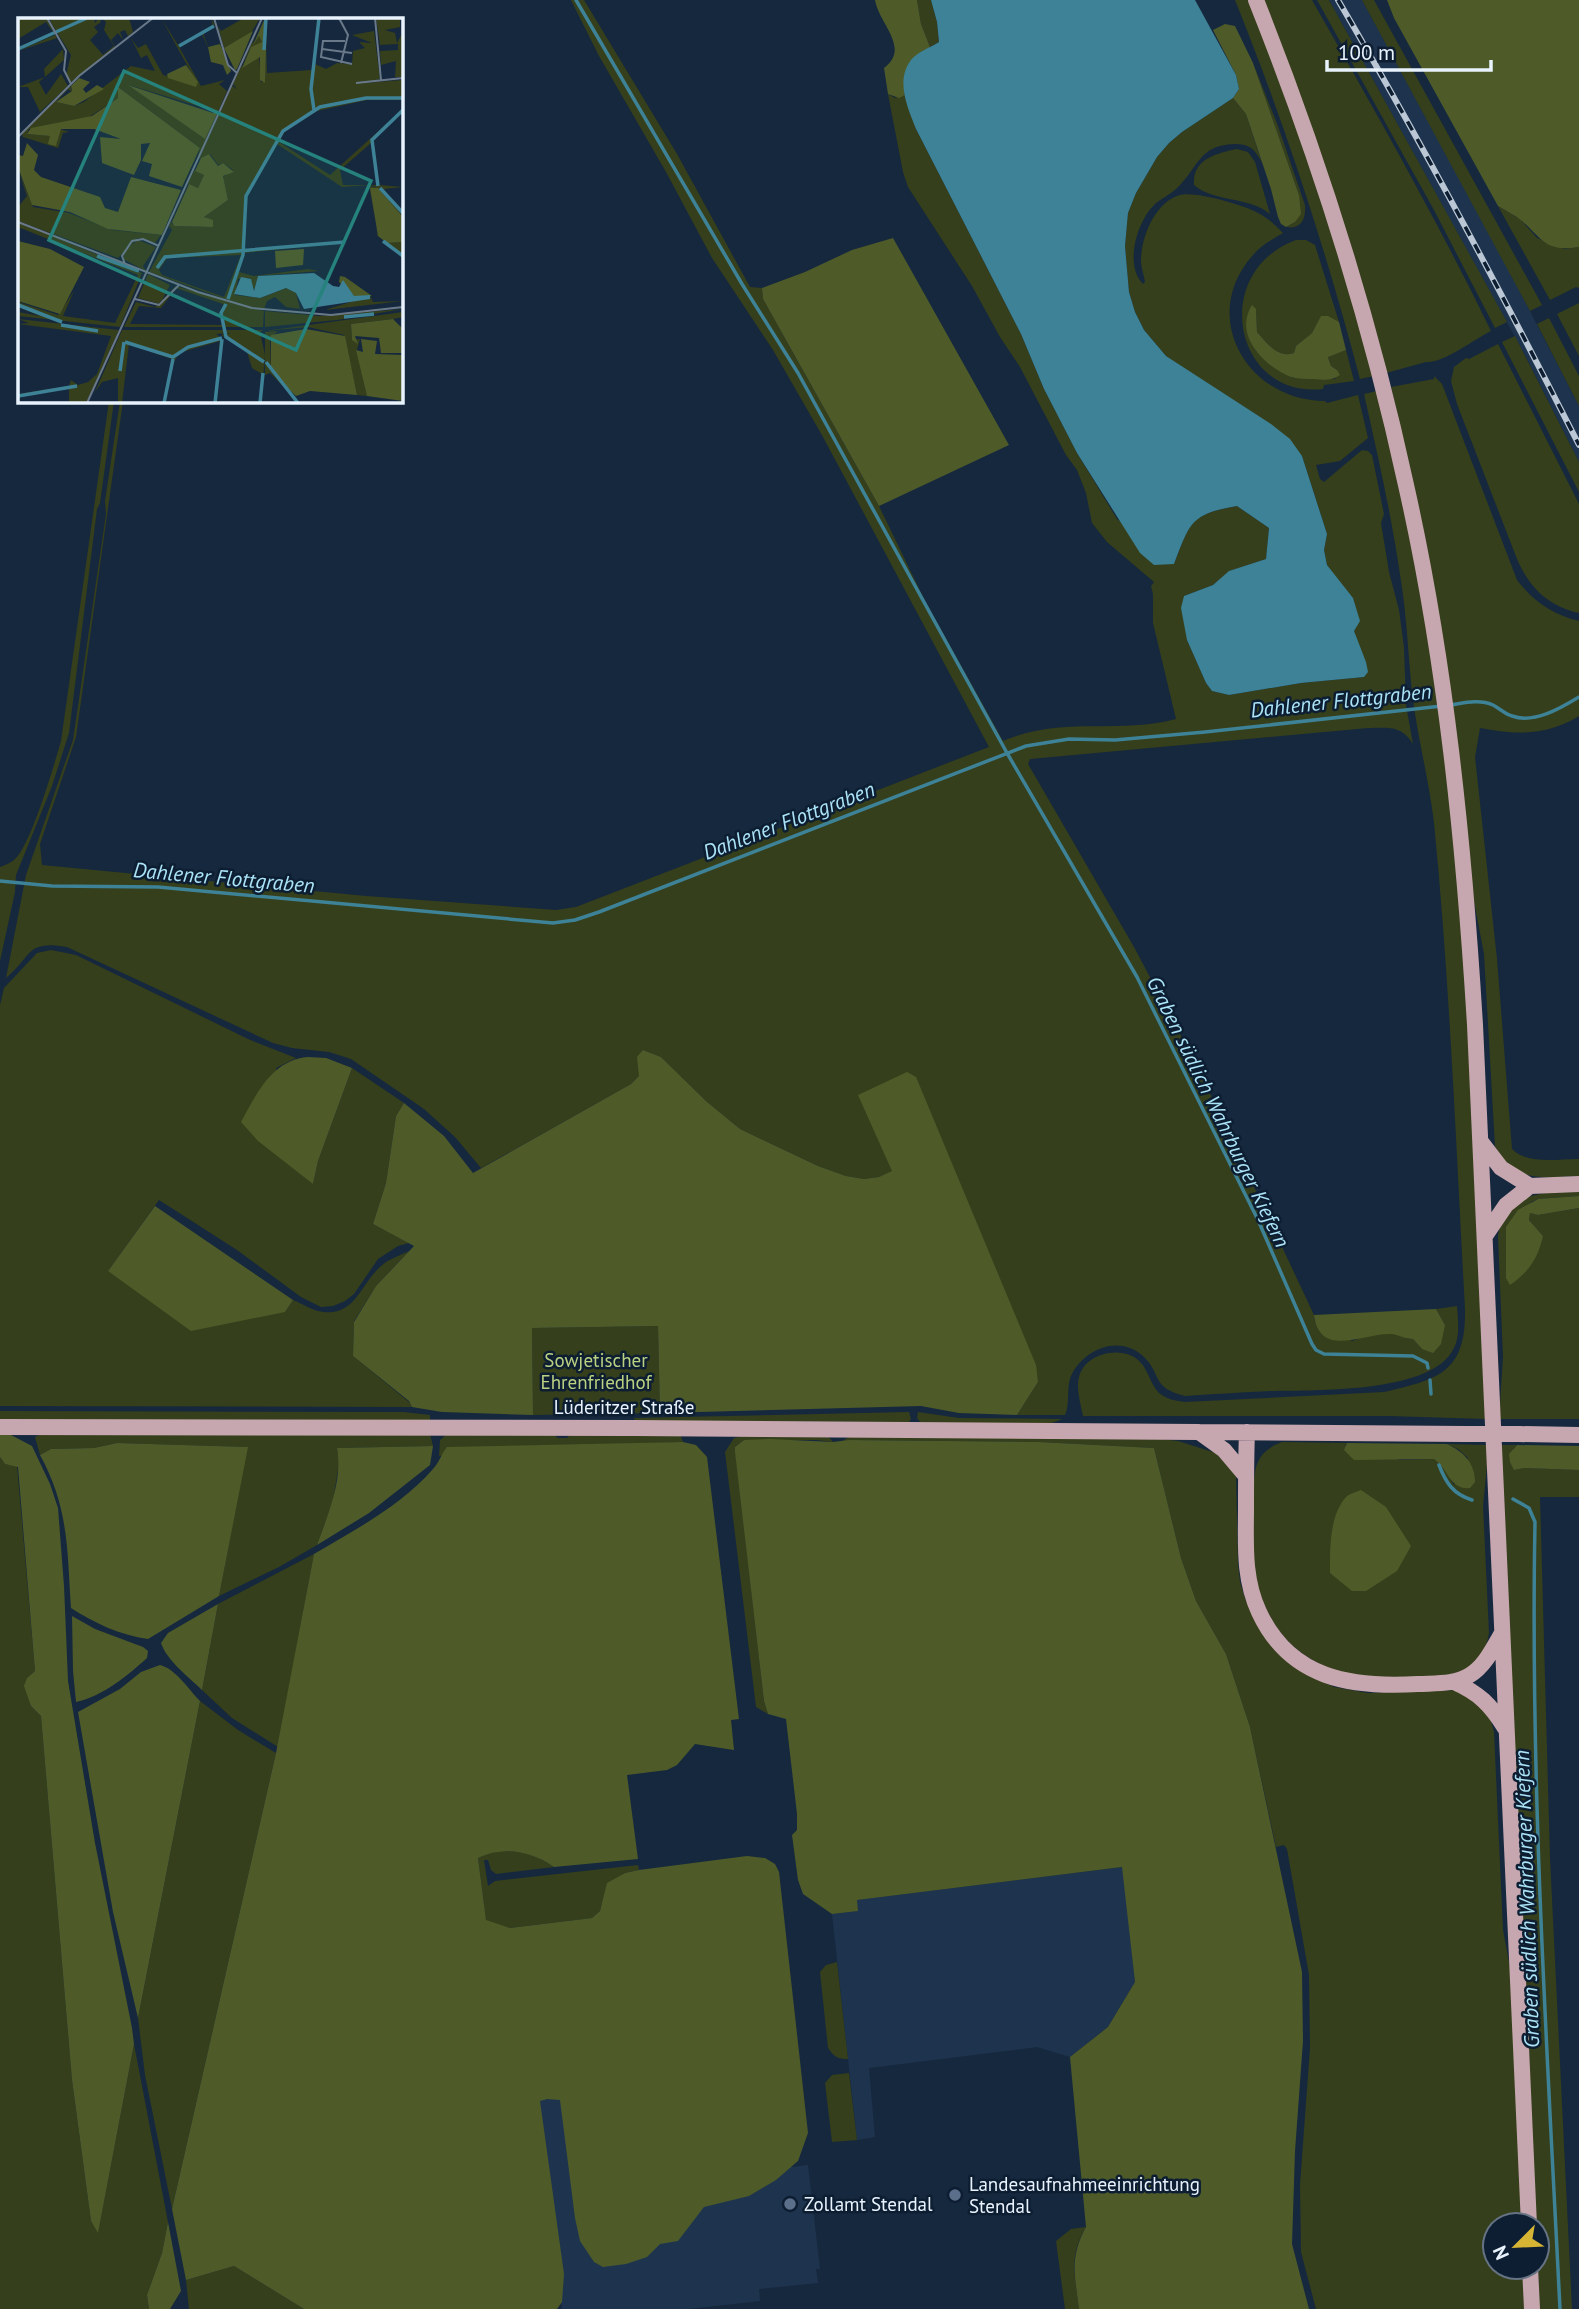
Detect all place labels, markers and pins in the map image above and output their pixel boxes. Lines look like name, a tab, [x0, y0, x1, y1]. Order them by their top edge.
place label: Landesaufnahmeeinrichtung Stendal	[969, 2172, 1200, 2218]
marker: Landesaufnahmeeinrichtung Stendal	[947, 2187, 963, 2203]
place label: Zollamt Stendal	[804, 2192, 933, 2216]
marker: Zollamt Stendal	[782, 2196, 798, 2212]

